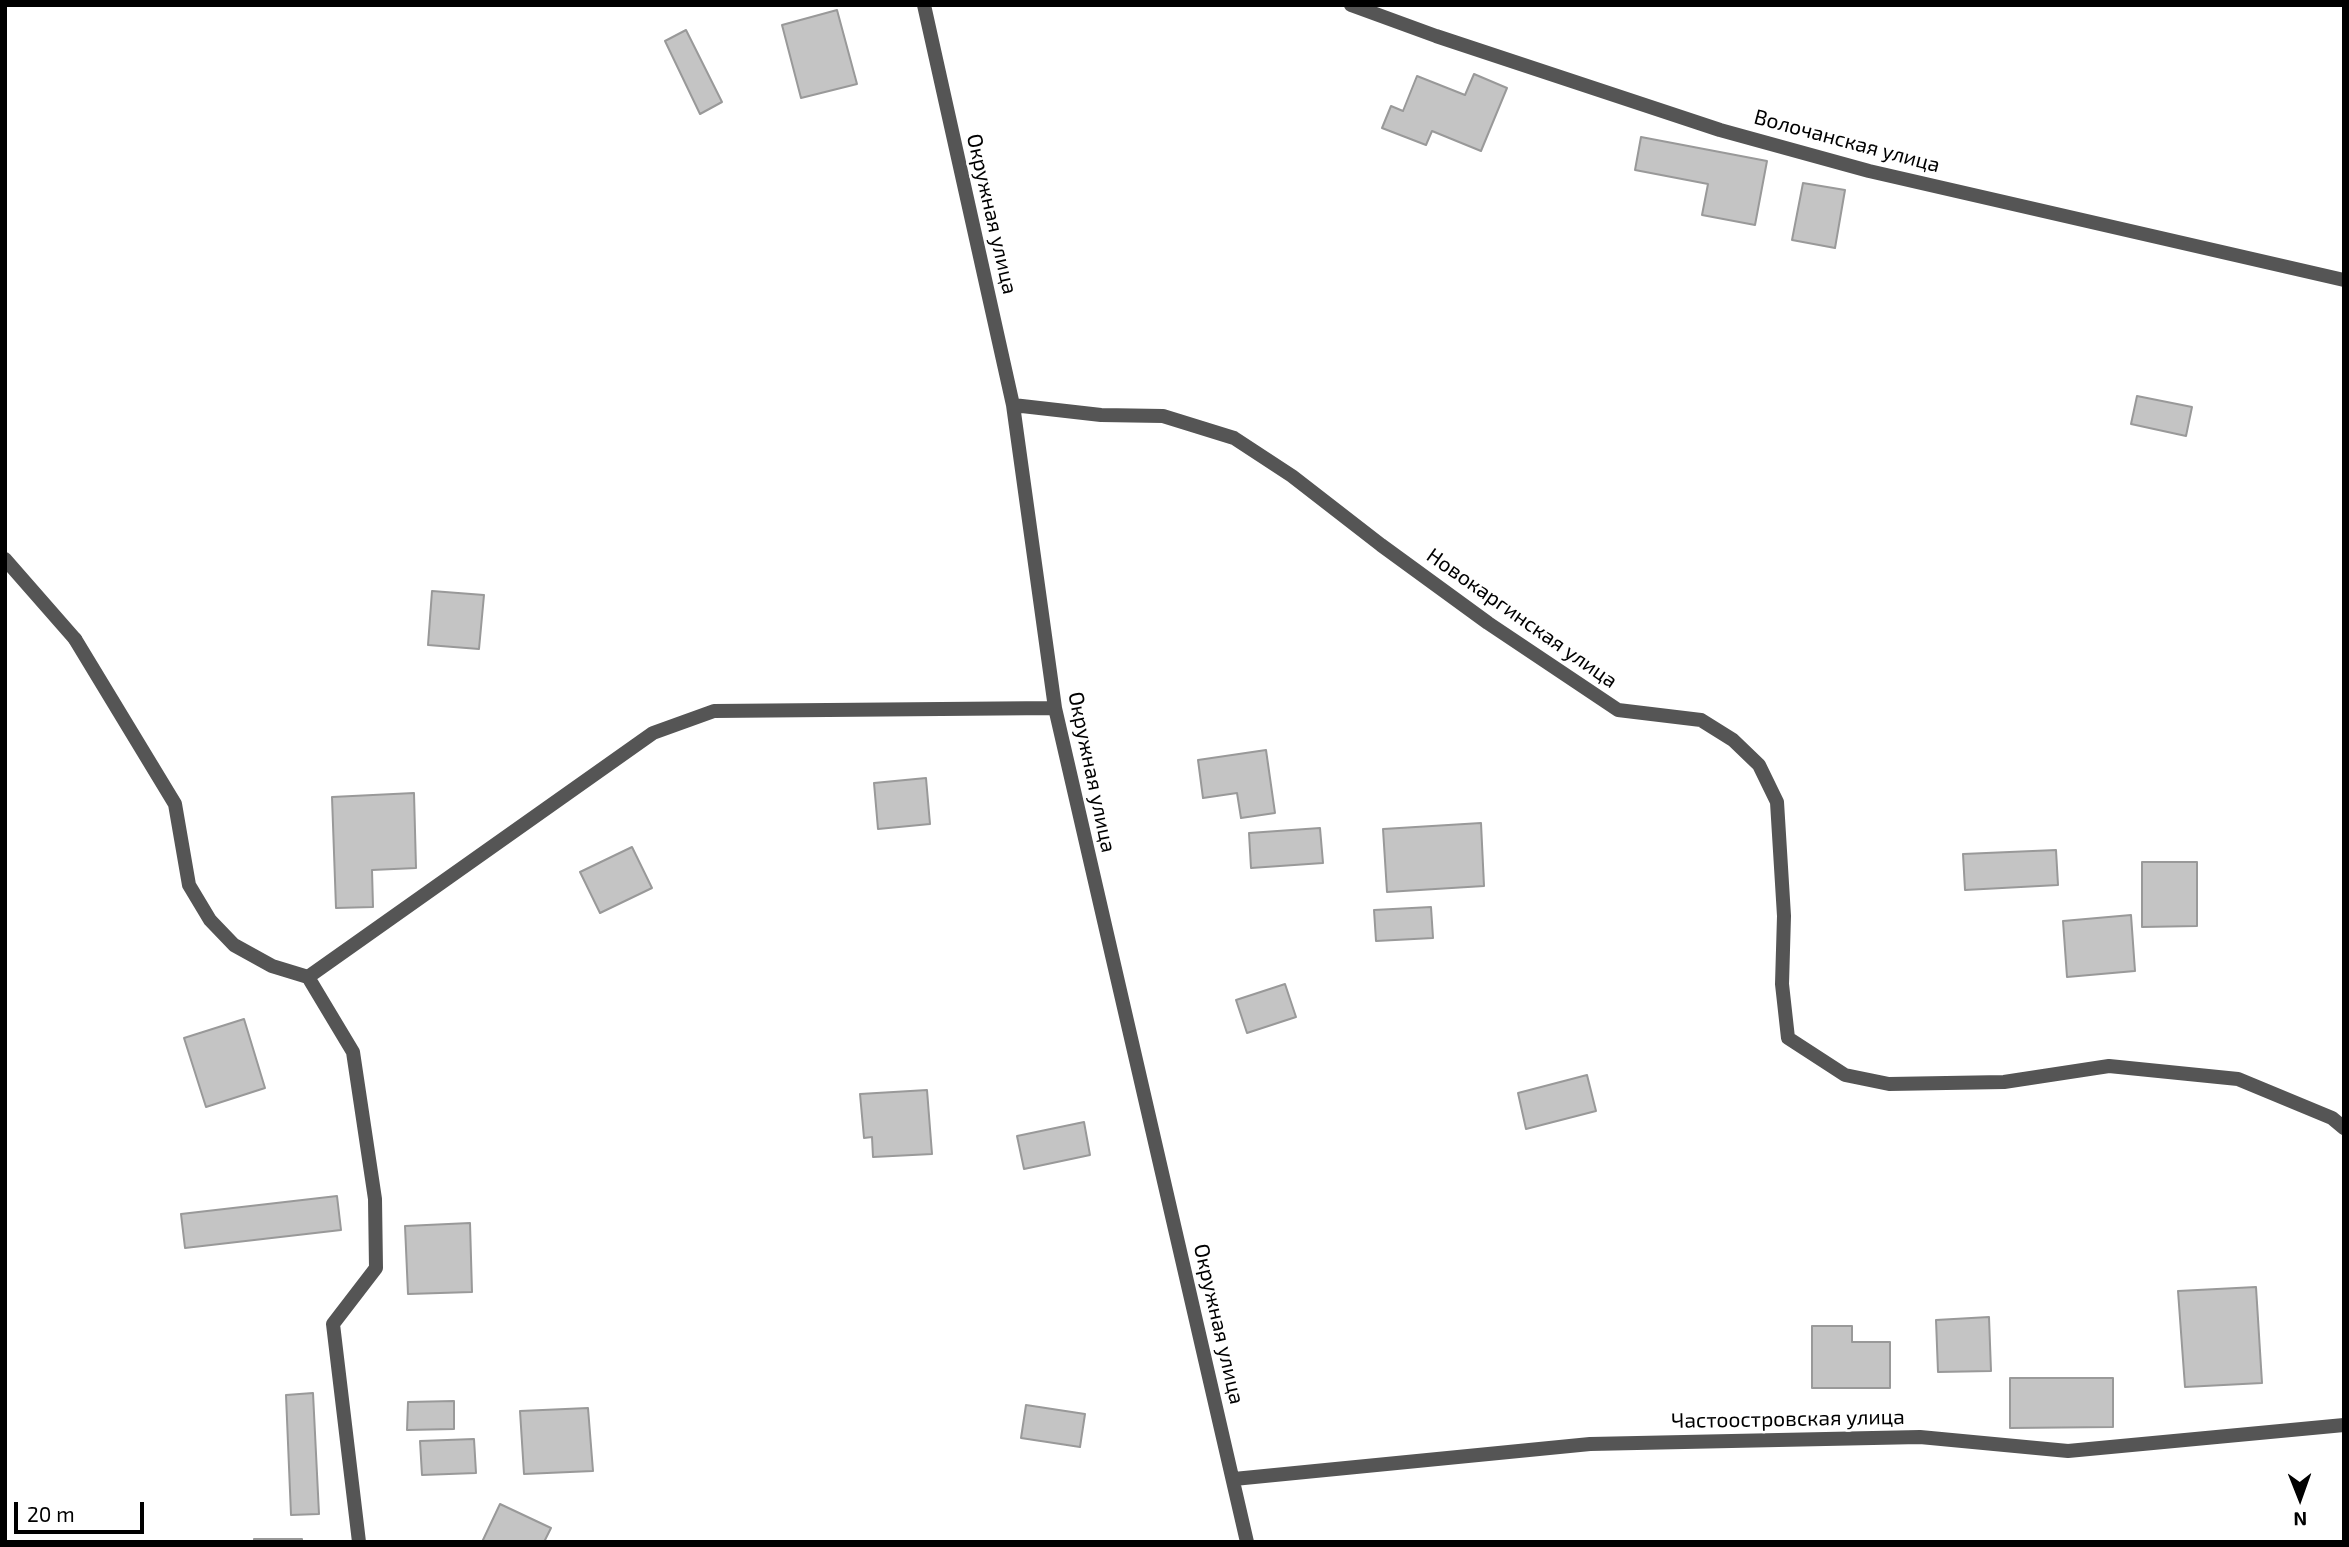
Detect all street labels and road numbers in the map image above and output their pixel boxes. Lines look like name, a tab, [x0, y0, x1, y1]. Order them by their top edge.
street label: Волочанская улица	[1751, 104, 1943, 178]
street label: Окружная улица	[961, 131, 1023, 297]
street label: Новокаргинская улица	[1422, 543, 1622, 693]
street label: Окружная улица	[1063, 689, 1121, 855]
street label: Окружная улица	[1188, 1241, 1250, 1407]
street label: Частоостровская улица	[1671, 1404, 1905, 1434]

